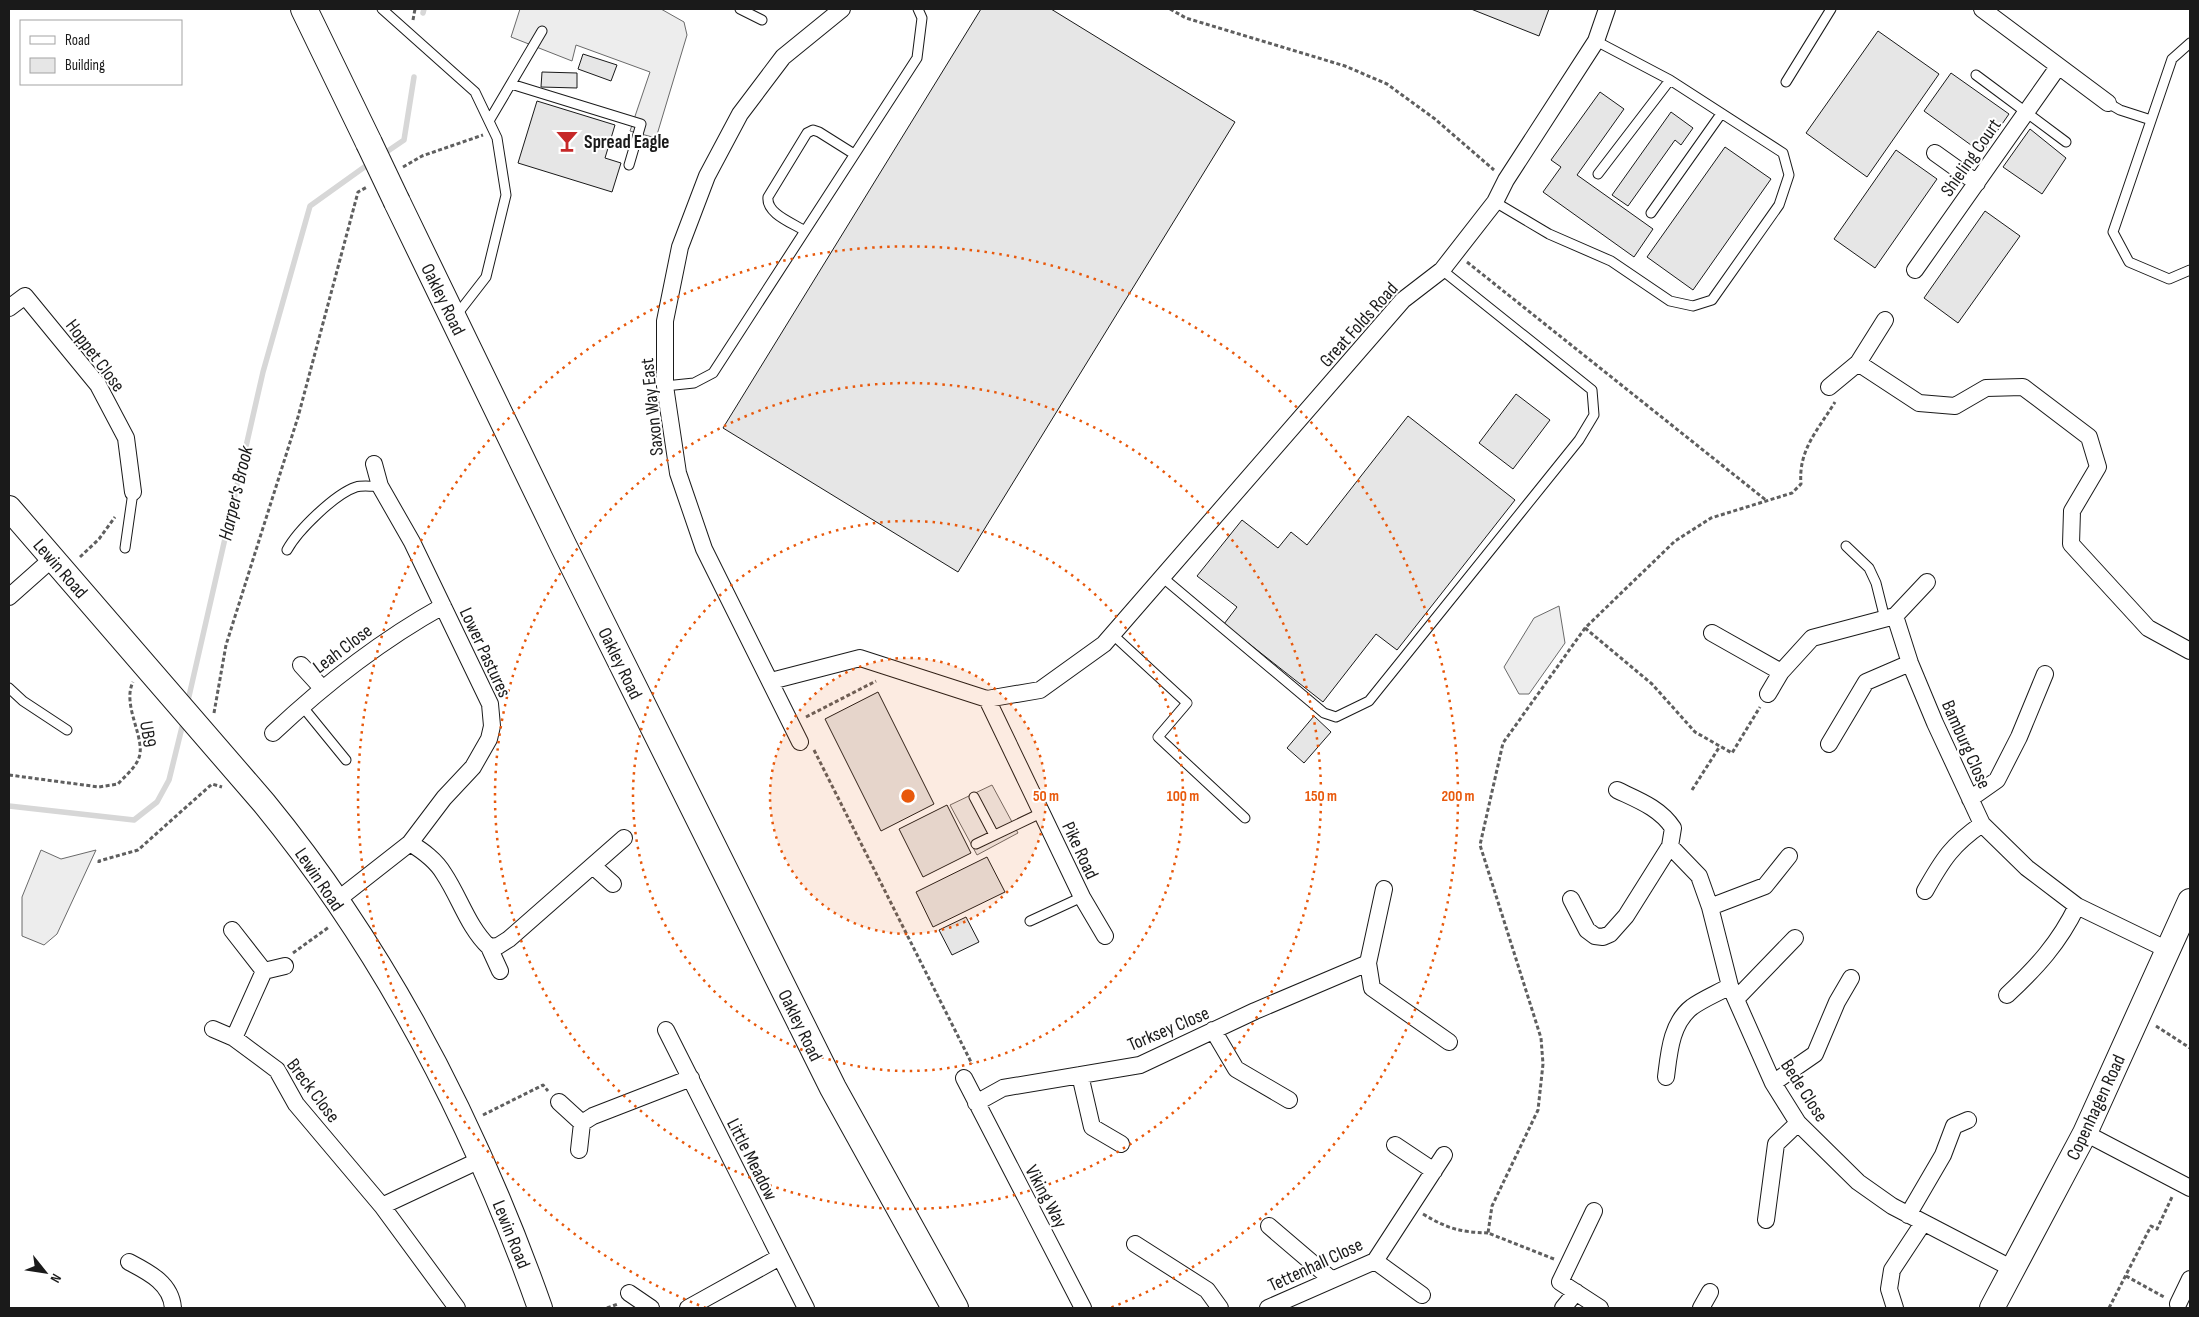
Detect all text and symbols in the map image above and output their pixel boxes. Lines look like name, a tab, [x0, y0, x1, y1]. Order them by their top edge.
legend	[20, 20, 182, 85]
text: Road	[65, 31, 90, 50]
text: Building	[65, 56, 105, 75]
street label: Shieling Court	[1936, 114, 2007, 201]
bar icon: Spread Eagle	[554, 128, 580, 154]
place label: Spread Eagle	[584, 131, 669, 154]
street label: Oakley Road	[415, 260, 470, 339]
street label: Great Folds Road	[1315, 278, 1403, 372]
street label: Hoppet Close	[60, 315, 129, 397]
street label: Saxon Way East	[636, 357, 669, 457]
water label: Harper's Brook	[213, 443, 259, 543]
street label: Lewin Road	[28, 534, 92, 603]
street label: Lower Pastures	[454, 604, 516, 701]
street label: Leah Close	[309, 620, 377, 679]
street label: Oakley Road	[592, 624, 647, 703]
street label: Bamburg Close	[1936, 697, 1995, 792]
street label: UB9	[134, 719, 161, 749]
centre of rings	[899, 787, 917, 805]
text: 50 m	[1033, 787, 1059, 806]
text: 100 m	[1167, 787, 1199, 806]
text: 150 m	[1305, 787, 1337, 806]
text: 200 m	[1441, 787, 1475, 806]
street label: Pike Road	[1056, 818, 1103, 883]
street label: Lewin Road	[289, 844, 348, 916]
street label: Oakley Road	[772, 986, 827, 1065]
street label: Torksey Close	[1124, 1002, 1213, 1057]
street label: Copenhagen Road	[2062, 1051, 2131, 1164]
street label: Breck Close	[281, 1054, 344, 1127]
street label: Bede Close	[1775, 1055, 1832, 1126]
street label: Little Meadow	[721, 1115, 782, 1205]
street label: Viking Way	[1020, 1161, 1072, 1233]
street label: Lewin Road	[487, 1197, 535, 1272]
street label: Tettenhall Close	[1265, 1233, 1367, 1297]
north arrow	[20, 1247, 70, 1297]
text: N	[47, 1271, 65, 1286]

